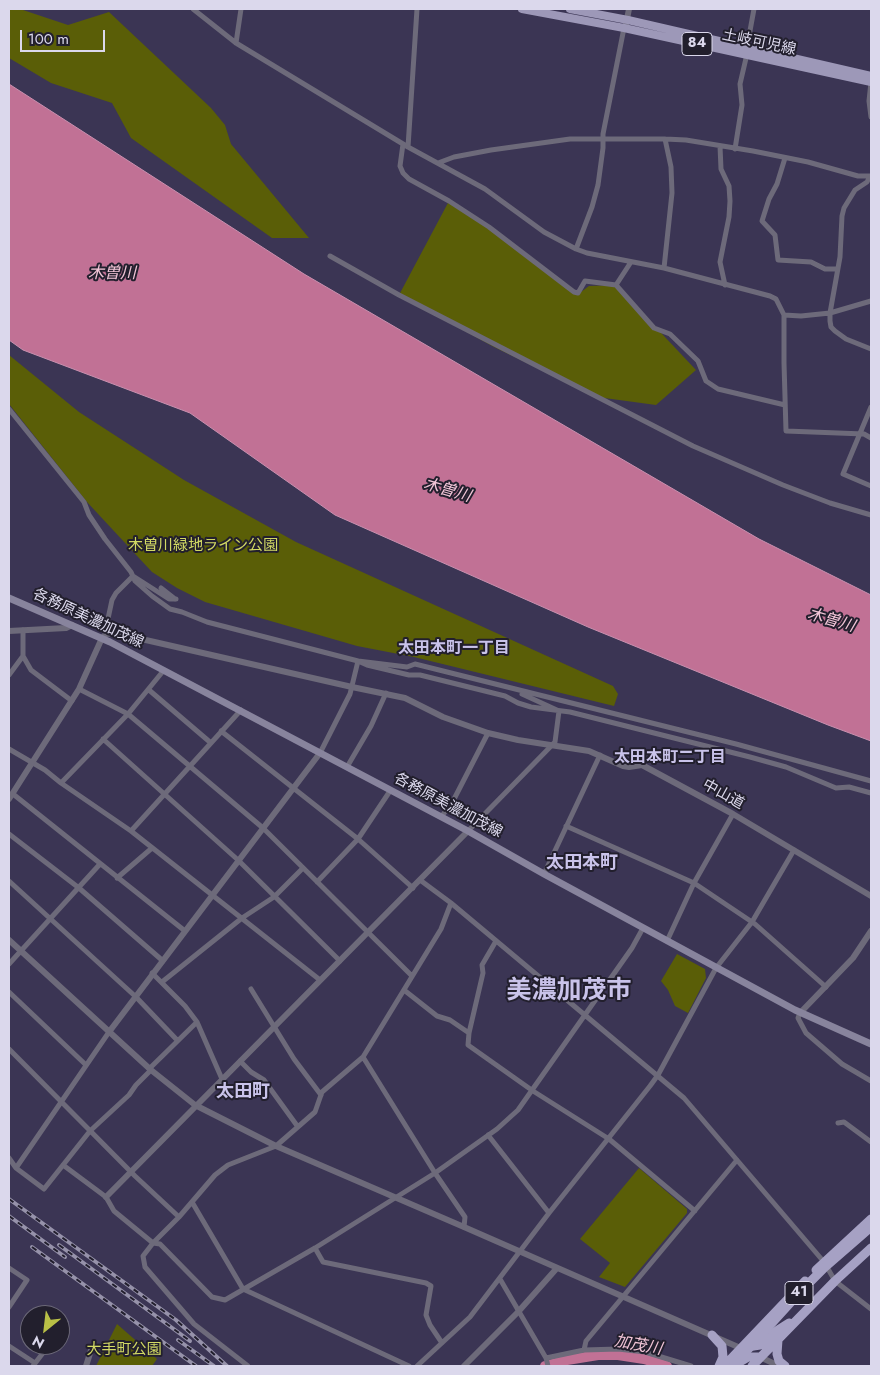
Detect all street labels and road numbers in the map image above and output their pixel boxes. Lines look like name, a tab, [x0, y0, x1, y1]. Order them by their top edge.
street label: 土岐可児線	[720, 26, 798, 60]
road number: 84	[682, 33, 712, 56]
street label: 各務原美濃加茂線	[30, 585, 146, 653]
street label: 各務原美濃加茂線	[391, 770, 505, 842]
street label: 中山道	[699, 776, 747, 814]
road number: 41	[785, 1282, 813, 1305]

